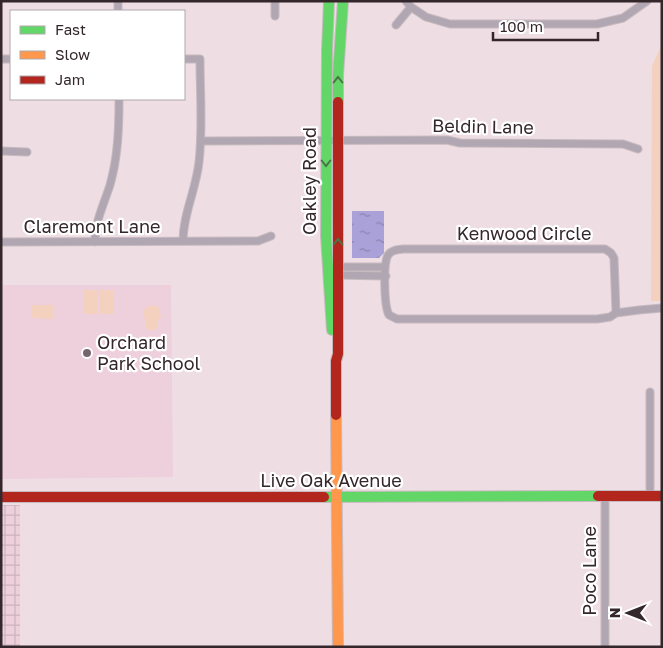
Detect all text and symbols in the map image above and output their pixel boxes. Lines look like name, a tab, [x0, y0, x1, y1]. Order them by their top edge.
legend	[10, 10, 185, 100]
scale bar	[493, 10, 598, 42]
text: 100 m	[500, 17, 543, 35]
text: Fast	[55, 20, 86, 38]
text: Slow	[55, 45, 90, 63]
text: Jam	[55, 70, 85, 88]
one-way arrow	[333, 76, 343, 84]
street label: Beldin Lane	[432, 114, 534, 138]
street label: Oakley Road	[298, 127, 320, 235]
one-way arrow	[321, 160, 331, 167]
street label: Claremont Lane	[24, 215, 160, 237]
street label: Kenwood Circle	[457, 222, 591, 244]
one-way arrow	[333, 238, 344, 246]
place label: Orchard Park School	[97, 331, 200, 374]
marker: Orchard Park School	[81, 347, 93, 359]
street label: Live Oak Avenue	[260, 469, 402, 491]
street label: Poco Lane	[578, 526, 600, 616]
north arrow	[603, 588, 653, 638]
text: N	[606, 608, 623, 618]

